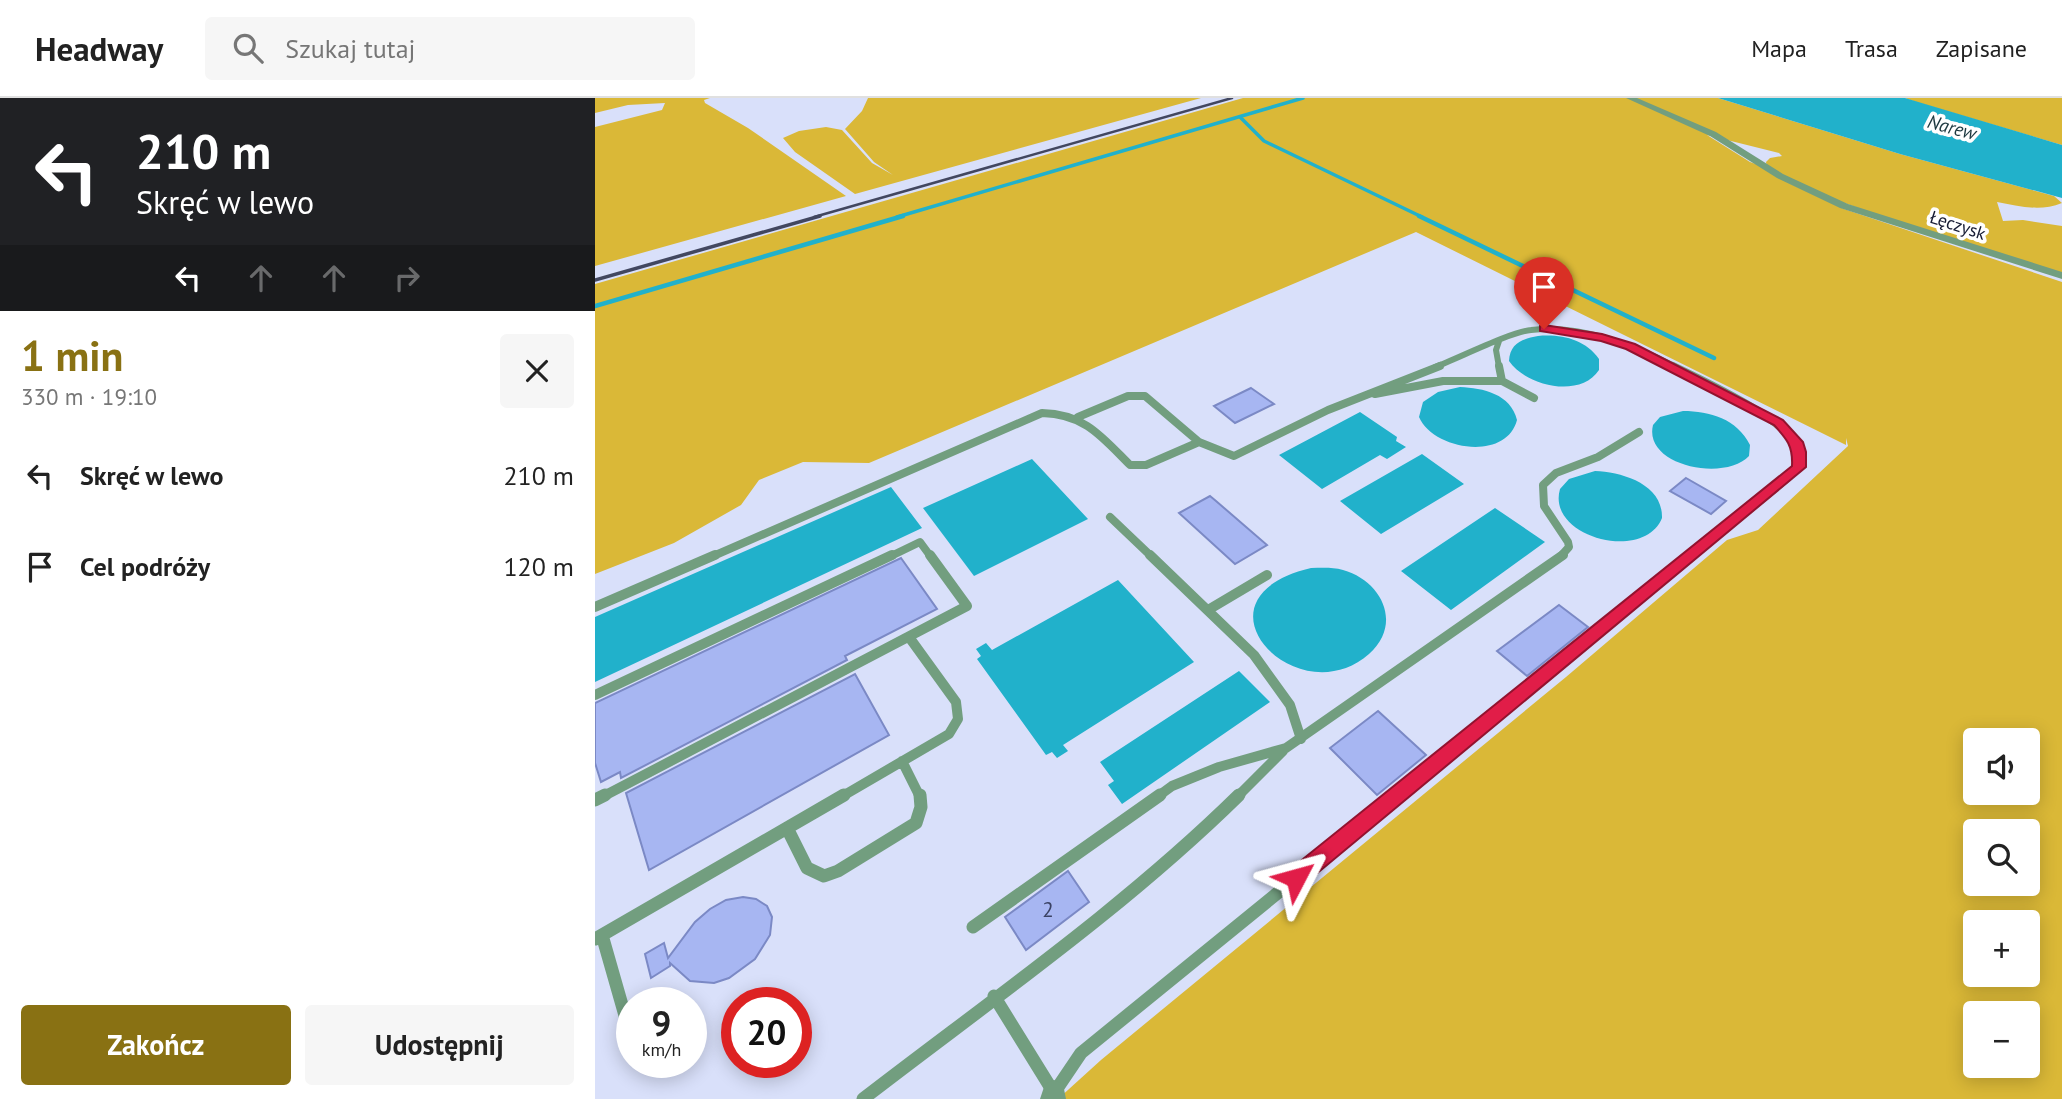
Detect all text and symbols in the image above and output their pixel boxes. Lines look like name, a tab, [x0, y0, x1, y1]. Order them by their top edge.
search box	[205, 17, 695, 80]
text: Headway	[35, 27, 163, 70]
icon: search	[229, 29, 267, 67]
text: Szukaj tutaj	[285, 32, 416, 65]
text: Mapa	[1751, 33, 1807, 64]
text: Trasa	[1845, 33, 1898, 64]
text: Zapisane	[1936, 33, 2027, 64]
water label: Narew	[1925, 109, 1981, 146]
text: 210 m	[136, 119, 271, 183]
icon: left	[21, 126, 112, 217]
text: Skręć w lewo	[136, 181, 314, 223]
street label: Łęczysk	[1927, 205, 1989, 245]
pin	[1514, 257, 1574, 329]
icon: left	[169, 259, 207, 297]
icon: ahead	[242, 259, 280, 297]
icon: ahead	[315, 259, 353, 297]
icon: right	[388, 259, 426, 297]
icon: arrive	[1525, 268, 1563, 306]
text: 1 min	[21, 328, 123, 383]
button: close	[500, 334, 574, 408]
text: 330 m · 19:10	[21, 382, 157, 411]
icon: left	[21, 457, 59, 495]
text: Skręć w lewo	[80, 459, 224, 492]
text: 210 m	[503, 459, 574, 492]
icon: arrive	[21, 548, 59, 586]
text: Cel podróży	[80, 550, 210, 583]
text: 120 m	[503, 550, 574, 583]
map controls	[1963, 728, 2040, 1078]
button: sound	[1963, 728, 2040, 805]
button: search	[1963, 819, 2040, 896]
position arrow	[1259, 841, 1333, 915]
house number: 2	[1042, 896, 1054, 923]
button: +	[1963, 910, 2040, 987]
speed limit sign: 20	[721, 987, 812, 1078]
text: 9	[652, 1000, 671, 1046]
button: −	[1963, 1001, 2040, 1078]
button: Zakończ	[21, 1005, 291, 1085]
button: Udostępnij	[305, 1005, 574, 1085]
text: km/h	[642, 1038, 681, 1061]

